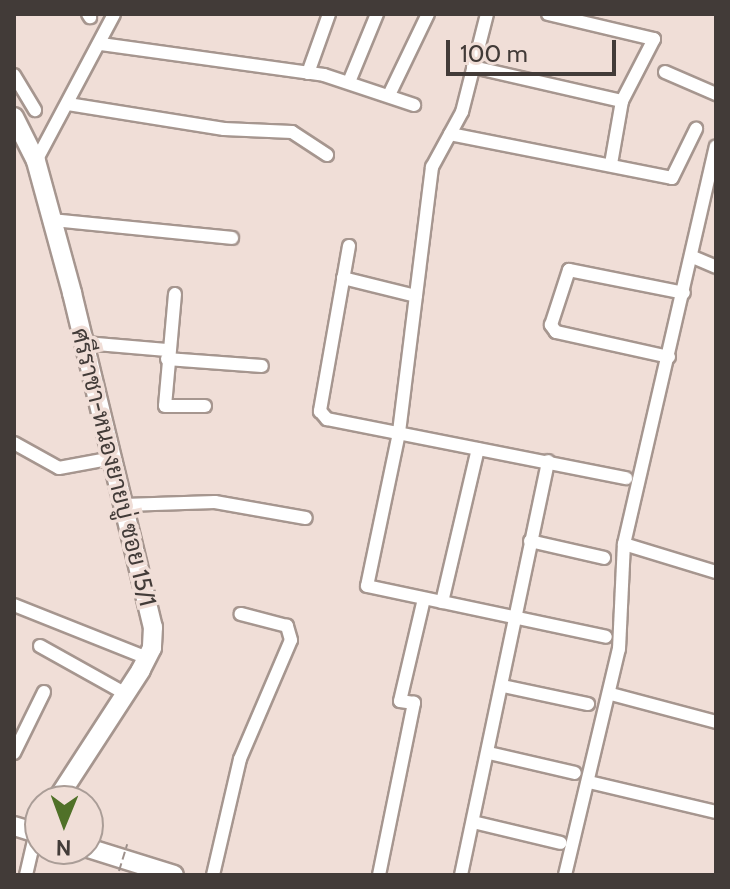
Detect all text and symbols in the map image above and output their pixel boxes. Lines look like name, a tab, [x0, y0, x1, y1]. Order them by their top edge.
scale bar	[450, 24, 620, 74]
text: 100 m	[460, 39, 528, 68]
street label: ศรีราชา-หนองยายบู่ ซอย 15/1	[65, 325, 163, 609]
north arrow	[24, 785, 104, 865]
text: N	[56, 834, 72, 861]

